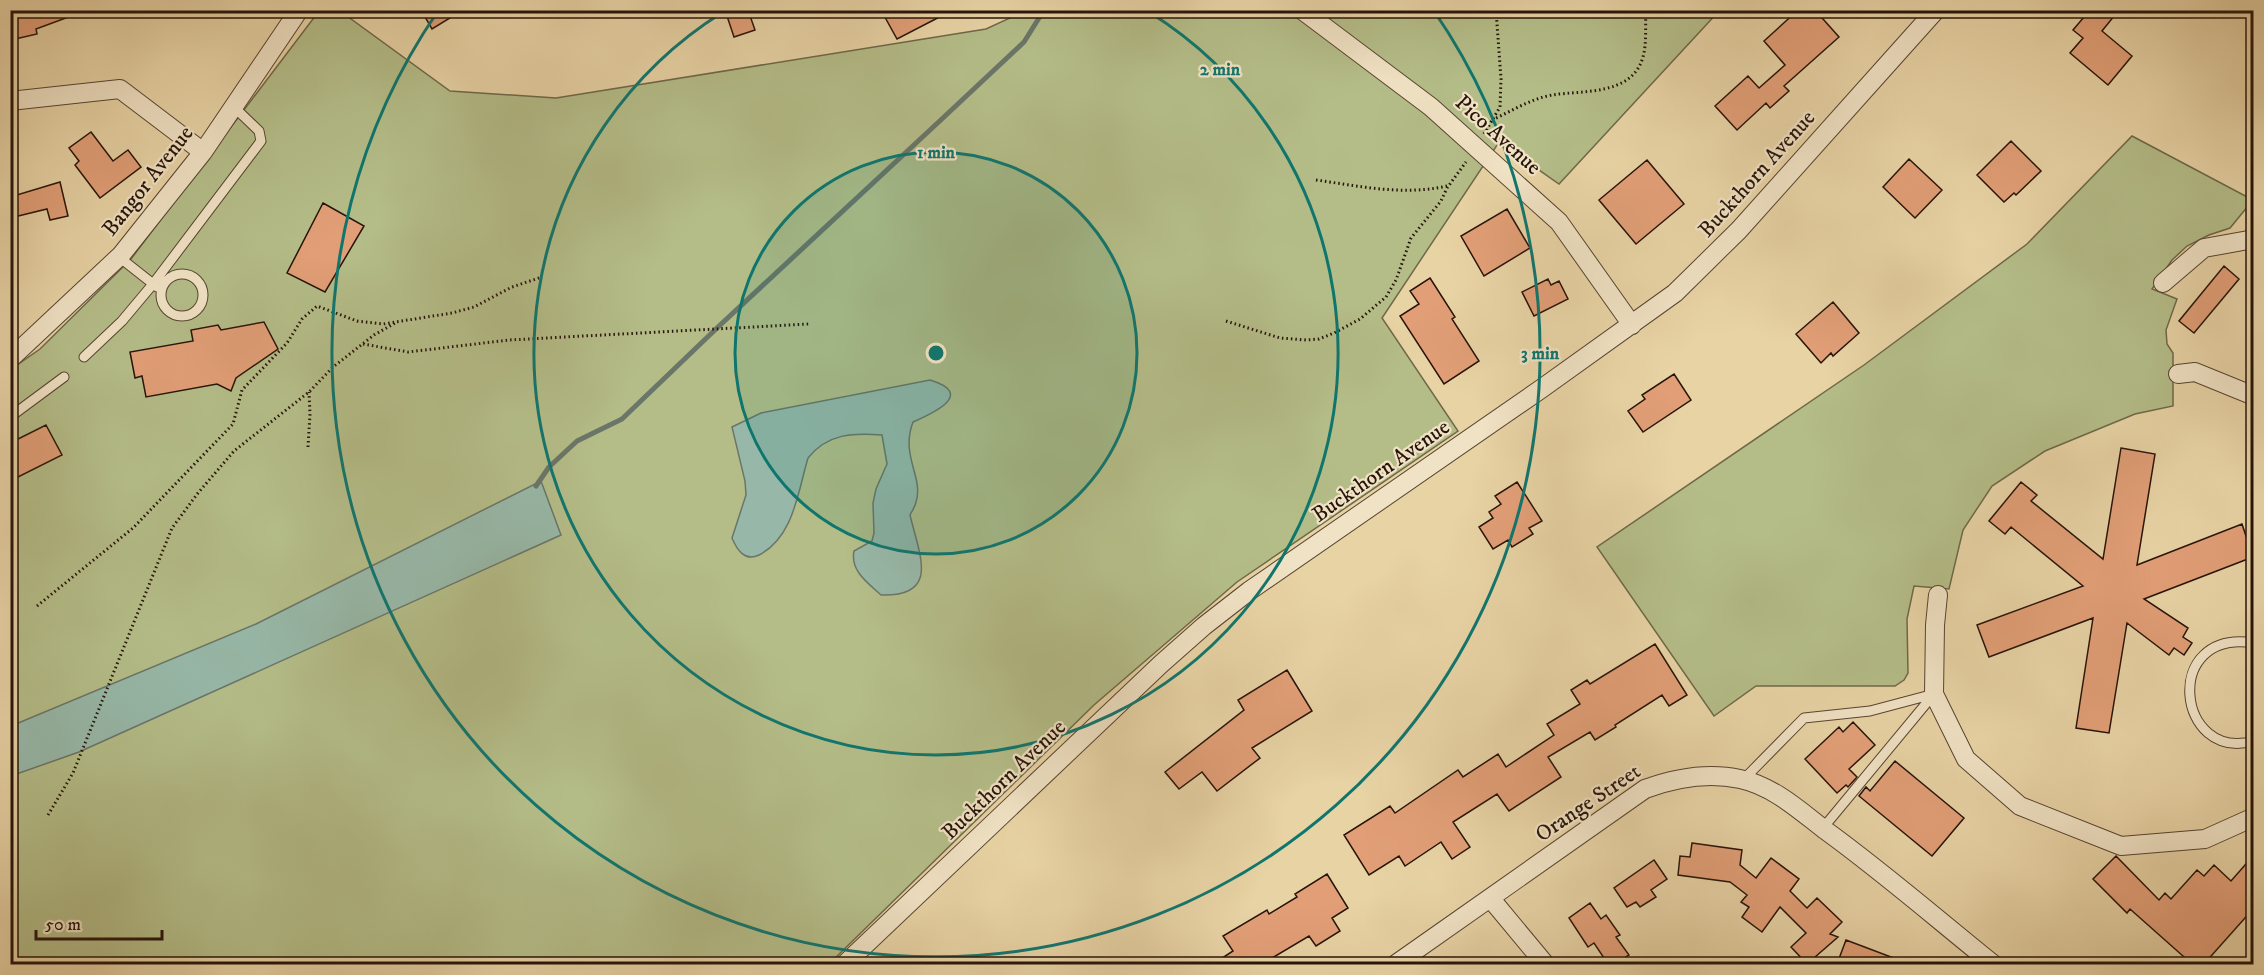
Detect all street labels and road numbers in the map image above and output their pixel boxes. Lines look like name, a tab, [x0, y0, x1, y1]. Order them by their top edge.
street label: Pico Avenue	[1449, 89, 1547, 181]
street label: Buckthorn Avenue	[1693, 105, 1821, 243]
street label: Bangor Avenue	[97, 121, 199, 241]
street label: Buckthorn Avenue	[1307, 414, 1455, 528]
street label: Buckthorn Avenue	[936, 714, 1072, 846]
street label: Orange Street	[1530, 758, 1646, 848]

